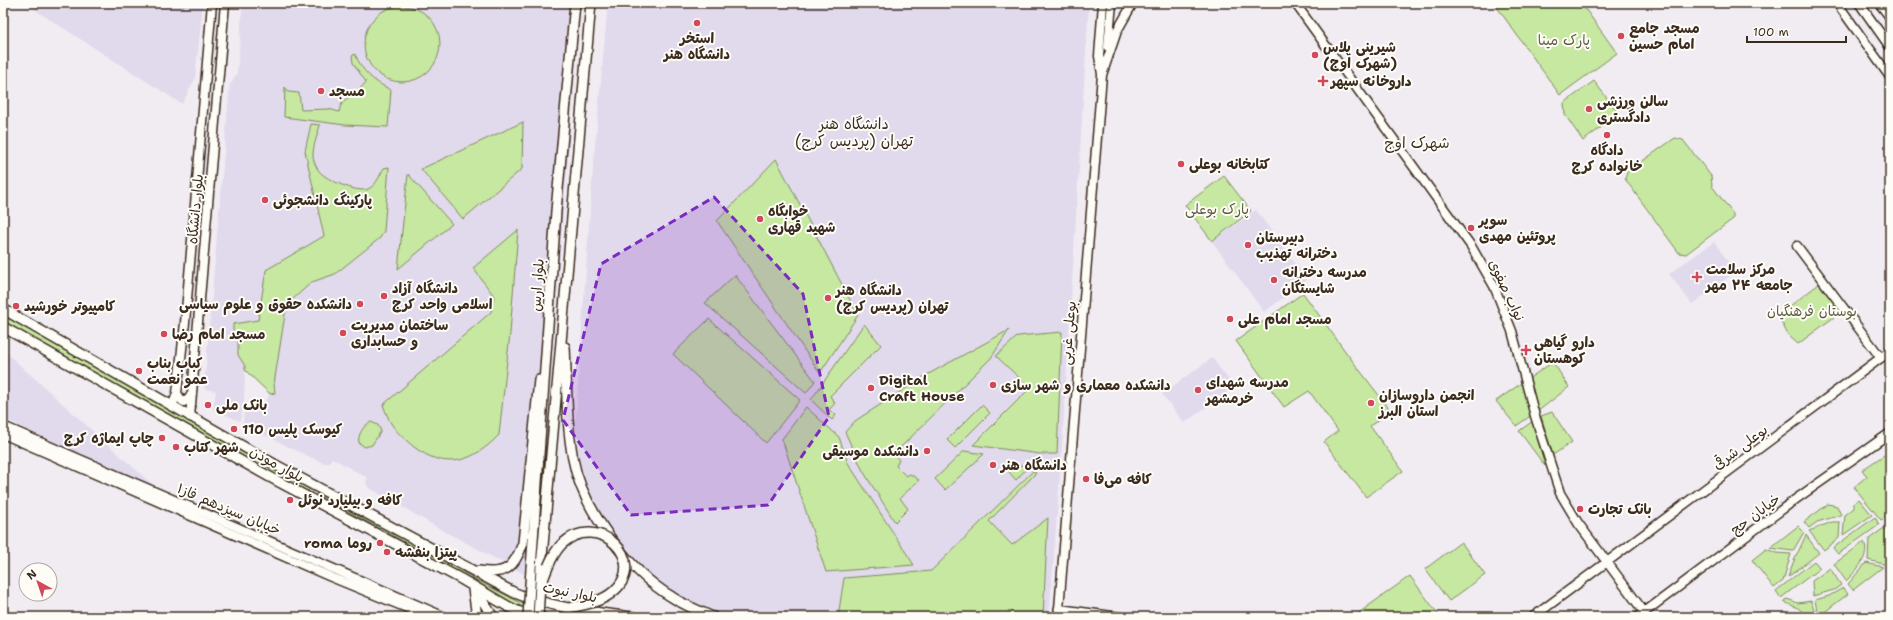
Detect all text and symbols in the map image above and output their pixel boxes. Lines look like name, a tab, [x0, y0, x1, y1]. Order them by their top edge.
marker: استخر دانشگاه هنر	[692, 18, 702, 28]
scale bar	[1747, 18, 1846, 44]
place label: مسجد جامع امام حسین	[1629, 19, 1700, 55]
text: 100 m	[1753, 24, 1789, 40]
place label: استخر دانشگاه هنر	[662, 29, 730, 63]
park label: پارک مینا	[1538, 31, 1590, 50]
marker: مسجد جامع امام حسین	[1616, 31, 1626, 41]
place label: شیرینی پلاس (شهرک اوج)	[1323, 38, 1397, 72]
marker: شیرینی پلاس (شهرک اوج)	[1310, 50, 1320, 60]
place label: داروخانه سپهر	[1329, 72, 1412, 91]
marker: داروخانه سپهر	[1318, 76, 1328, 86]
place label: مسجد	[329, 82, 365, 100]
marker: مسجد	[316, 86, 326, 96]
place label: سالن ورزشی دادگستری	[1597, 92, 1668, 126]
marker: سالن ورزشی دادگستری	[1584, 104, 1594, 114]
district label: دانشگاه هنر تهران (پردیس کرج)	[795, 114, 914, 151]
marker: دادگاه خانواده کرج	[1602, 130, 1612, 140]
district label: شهرک اوج	[1384, 133, 1450, 153]
place label: دادگاه خانواده کرج	[1572, 141, 1642, 175]
place label: کتابخانه بوعلی	[1189, 155, 1271, 174]
marker: کتابخانه بوعلی	[1176, 159, 1186, 169]
street label: بلوار دانشگاه	[183, 173, 207, 245]
place label: پارکینگ دانشجوئی	[273, 191, 372, 209]
marker: پارکینگ دانشجوئی	[260, 195, 270, 205]
park label: پارک بوعلی	[1185, 200, 1249, 219]
place label: خوابگاه شهید قهاری	[768, 202, 835, 236]
place label: سوپر پروتئین مهدی	[1477, 211, 1556, 245]
marker: خوابگاه شهید قهاری	[755, 214, 765, 224]
marker: سوپر پروتئین مهدی	[1466, 223, 1476, 233]
place label: دبیرستان دخترانه تهذیب	[1256, 228, 1337, 262]
marker: دبیرستان دخترانه تهذیب	[1243, 240, 1253, 250]
street label: نواب صفوی	[1485, 256, 1529, 324]
street label: بلوار ارس	[526, 258, 548, 312]
place label: مرکز سلامت جامعه ۲۴ مهر	[1704, 260, 1793, 294]
place label: مدرسه دخترانه شایستگان	[1282, 263, 1367, 297]
marker: مرکز سلامت جامعه ۲۴ مهر	[1691, 271, 1703, 283]
marker: مدرسه دخترانه شایستگان	[1269, 275, 1279, 285]
place label: دانشگاه آزاد اسلامی واحد کرج	[392, 279, 493, 313]
place label: دانشگاه هنر تهران (پردیس کرج)	[834, 281, 949, 315]
marker: دانشگاه آزاد اسلامی واحد کرج	[379, 291, 389, 301]
marker: دانشگاه هنر تهران (پردیس کرج)	[823, 293, 833, 303]
place label: دانشکده حقوق و علوم سیاسی	[179, 295, 352, 315]
place label: کامپیوتر خورشید	[24, 297, 116, 316]
marker: دانشکده حقوق و علوم سیاسی	[355, 299, 365, 309]
street label: بوعلی غربی	[1056, 300, 1080, 366]
marker: کامپیوتر خورشید	[11, 301, 21, 311]
park label: بوستان فرهنگیان	[1767, 302, 1857, 320]
place label: مسجد امام علی	[1238, 310, 1332, 330]
marker: مسجد امام علی	[1225, 314, 1235, 324]
place label: ساختمان مدیریت و حسابداری	[351, 316, 448, 350]
place label: مسجد امام رضا	[172, 325, 265, 345]
marker: ساختمان مدیریت و حسابداری	[338, 328, 348, 338]
marker: مسجد امام رضا	[159, 329, 169, 339]
place label: دارو گیاهی کوهستان	[1534, 333, 1595, 368]
marker: دارو گیاهی کوهستان	[1521, 345, 1531, 355]
place label: کباب بناب عمو نعمت	[147, 354, 208, 389]
marker: کباب بناب عمو نعمت	[134, 366, 144, 376]
place label: Digital Craft House	[879, 371, 965, 405]
place label: مدرسه شهدای خرمشهر	[1204, 373, 1289, 407]
place label: دانشکده معماری و شهر سازی	[1001, 376, 1171, 394]
marker: دانشکده معماری و شهر سازی	[988, 380, 998, 390]
marker: Digital Craft House	[866, 383, 876, 393]
marker: مدرسه شهدای خرمشهر	[1193, 385, 1203, 395]
place label: انجمن داروسازان استان البرز	[1377, 386, 1475, 420]
place label: بانک ملی	[216, 396, 267, 414]
marker: انجمن داروسازان استان البرز	[1366, 398, 1376, 408]
marker: بانک ملی	[203, 400, 213, 410]
place label: کیوسک پلیس 110	[242, 420, 343, 439]
street label: بوعلی شرقی	[1709, 420, 1771, 474]
marker: کیوسک پلیس 110	[229, 424, 239, 434]
place label: چاپ ایماژه کرج	[64, 429, 154, 447]
marker: چاپ ایماژه کرج	[157, 433, 167, 443]
place label: شهر کتاب	[184, 438, 239, 456]
marker: شهر کتاب	[171, 442, 181, 452]
street label: بلوار موذن	[247, 442, 307, 486]
place label: دانشکده موسیقی	[822, 442, 919, 461]
marker: دانشکده موسیقی	[922, 446, 932, 456]
place label: دانشگاه هنر	[999, 456, 1067, 474]
marker: دانشگاه هنر	[988, 460, 998, 470]
place label: کافه می‌فا	[1094, 470, 1153, 488]
marker: کافه می‌فا	[1081, 474, 1091, 484]
street label: خیابان سیزدهم فاز۱	[174, 479, 283, 541]
street label: خیابان حج	[1727, 489, 1784, 539]
place label: کافه و بیلیارد نوئل	[298, 491, 403, 510]
marker: کافه و بیلیارد نوئل	[285, 495, 295, 505]
place label: بانک تجارت	[1588, 500, 1652, 518]
marker: بانک تجارت	[1575, 504, 1585, 514]
place label: roma روما	[304, 534, 372, 552]
marker: roma روما	[375, 538, 385, 548]
place label: پیتزا بنفشه	[395, 543, 457, 561]
marker: پیتزا بنفشه	[382, 547, 392, 557]
north arrow	[18, 562, 58, 602]
text: N	[24, 566, 40, 583]
street label: بلوار نبوت	[541, 577, 599, 607]

